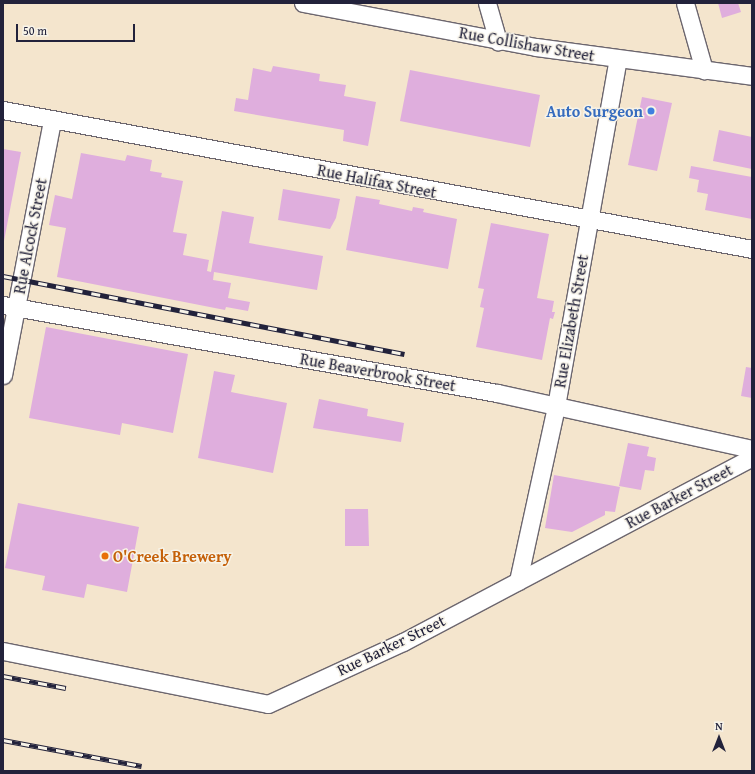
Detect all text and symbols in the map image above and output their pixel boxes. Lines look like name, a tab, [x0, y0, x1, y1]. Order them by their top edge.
scale bar	[18, 16, 137, 42]
text: 50 m	[23, 22, 47, 39]
street label: Rue Collishaw Street	[458, 23, 596, 65]
place label: Auto Surgeon	[546, 101, 643, 121]
marker: Auto Surgeon	[646, 106, 656, 116]
street label: Rue Halifax Street	[316, 160, 438, 202]
street label: Rue Alcock Street	[9, 177, 51, 295]
street label: Rue Elizabeth Street	[550, 253, 592, 389]
street label: Rue Beaverbrook Street	[299, 349, 457, 395]
street label: Rue Barker Street	[622, 460, 736, 532]
place label: O'Creek Brewery	[113, 546, 232, 566]
marker: O'Creek Brewery	[100, 551, 110, 561]
street label: Rue Barker Street	[334, 611, 448, 679]
north arrow	[699, 718, 739, 758]
text: N	[715, 718, 723, 734]

